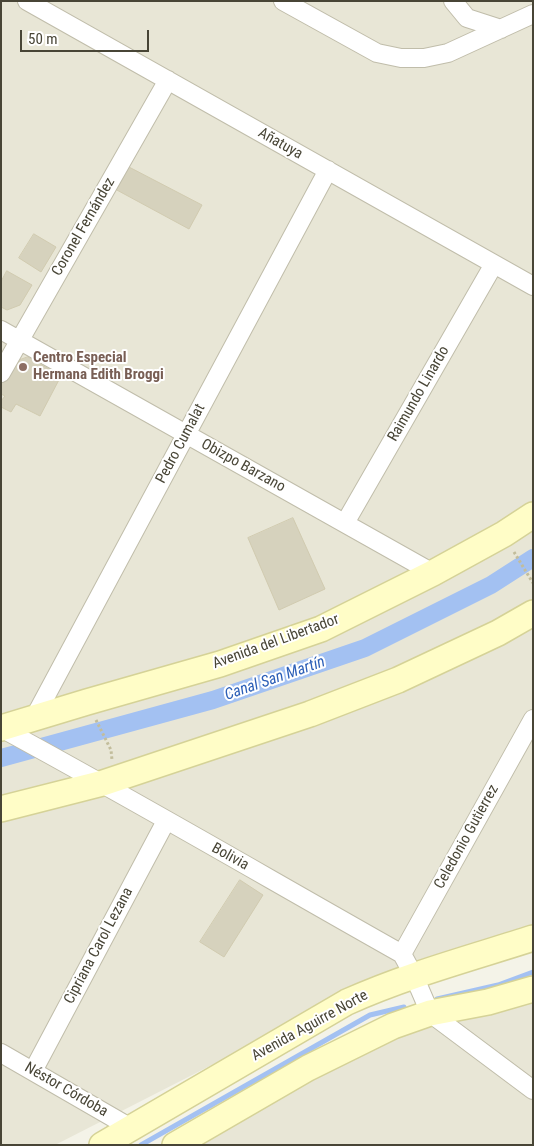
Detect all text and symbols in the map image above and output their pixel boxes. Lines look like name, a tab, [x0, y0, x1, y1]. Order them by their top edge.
scale bar	[22, 20, 151, 52]
text: 50 m	[28, 30, 58, 48]
street label: Añatuya	[255, 124, 305, 164]
street label: Coronel Fernández	[49, 175, 119, 279]
street label: Raimundo Linardo	[384, 343, 454, 445]
place label: Centro Especial Hermana Edith Broggi	[33, 349, 164, 384]
marker: Centro Especial Hermana Edith Broggi	[17, 361, 29, 373]
street label: Pedro Cumalat	[153, 401, 209, 487]
street label: Obizpo Barzano	[198, 436, 288, 496]
street label: Avenida del Libertador	[210, 611, 342, 673]
water label: Canal San Martín	[222, 653, 328, 705]
street label: Celedonio Gutierrez	[431, 782, 503, 892]
street label: Bolivia	[208, 840, 252, 874]
street label: Cipriana Carol Lezana	[61, 885, 137, 1007]
street label: Avenida Aguirre Norte	[249, 987, 371, 1065]
street label: Néstor Córdoba	[21, 1059, 111, 1121]

